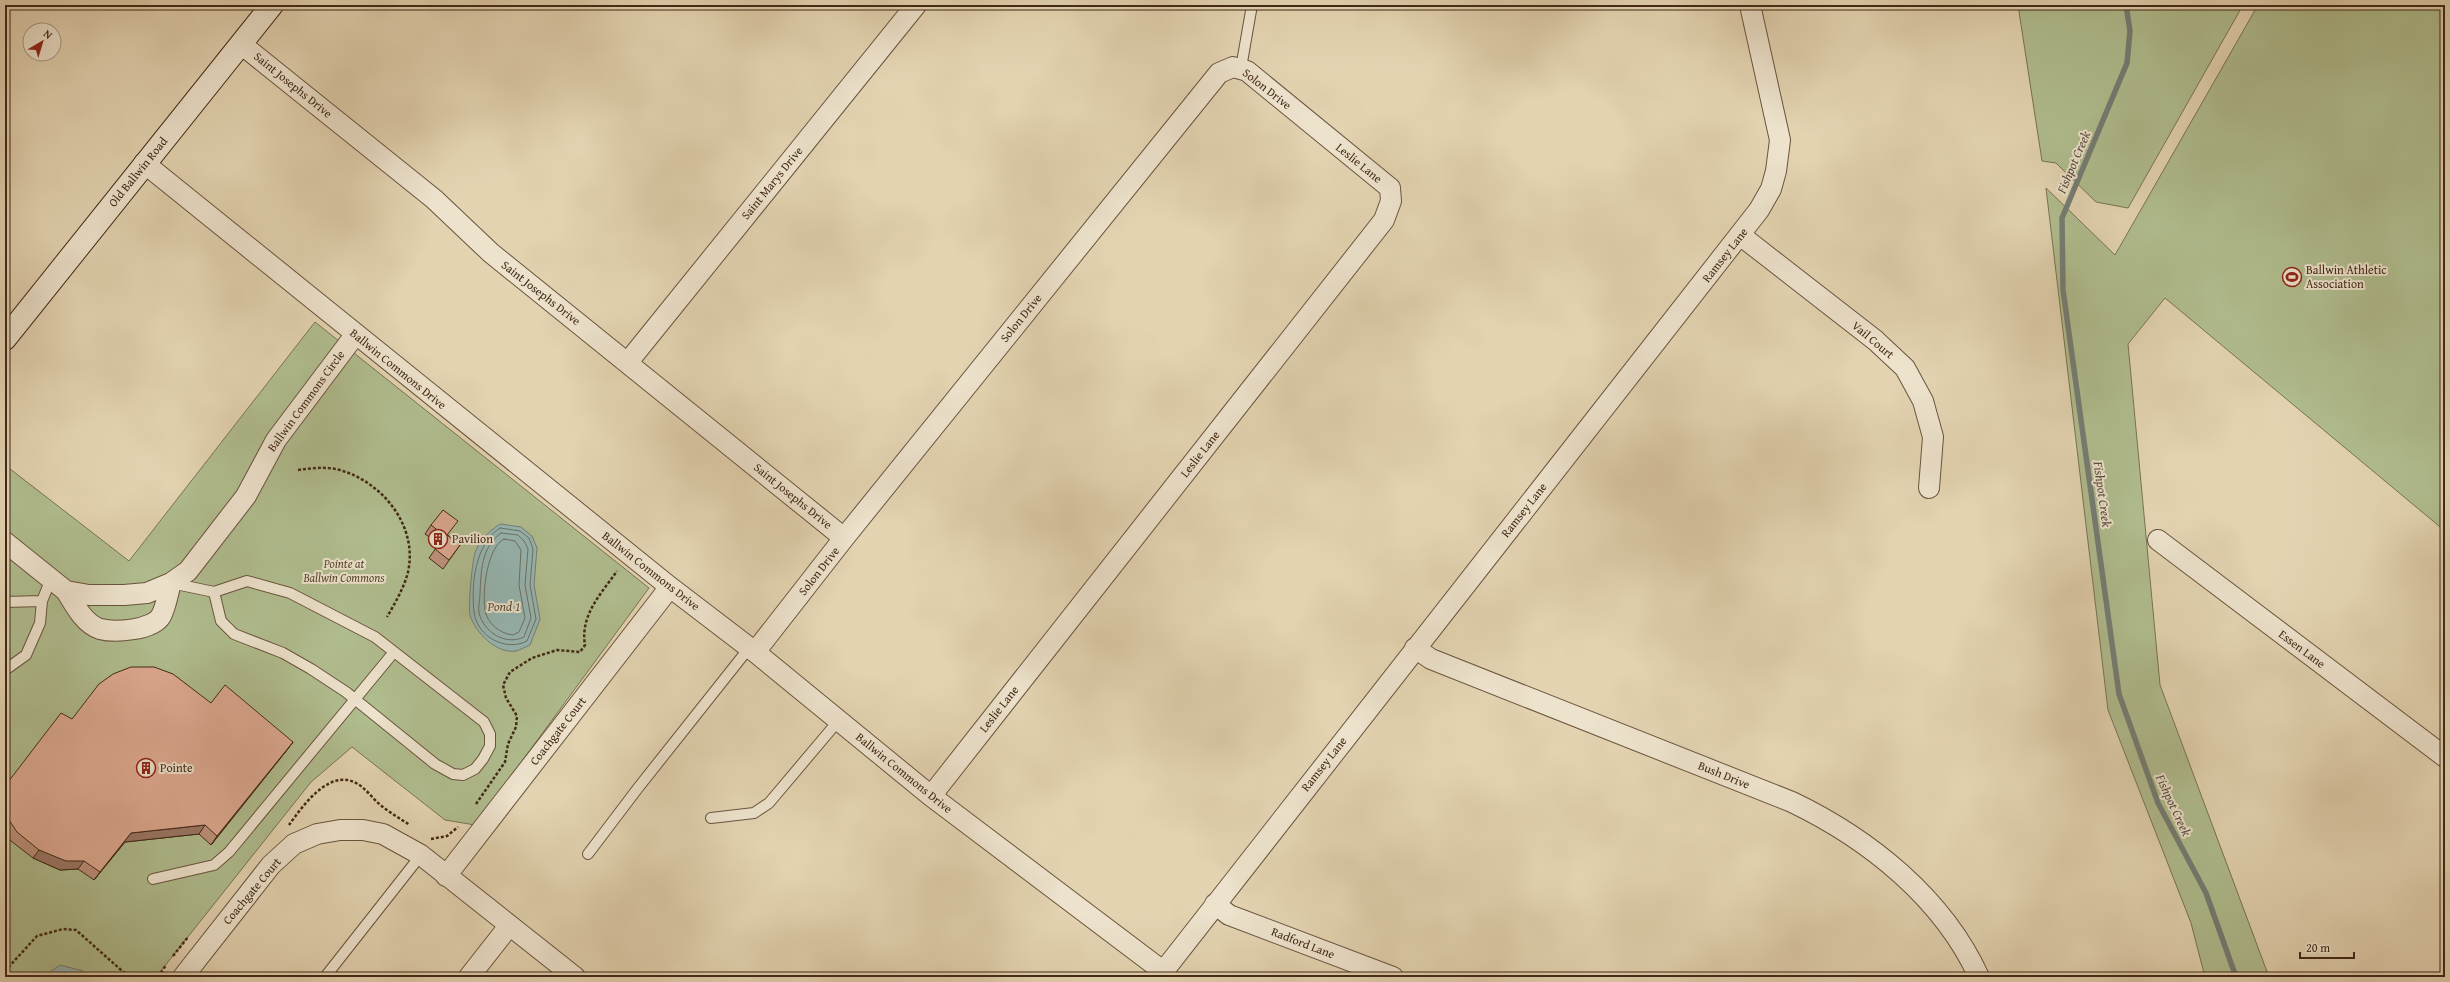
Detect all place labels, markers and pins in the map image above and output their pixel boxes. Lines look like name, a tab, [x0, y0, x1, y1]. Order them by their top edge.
place label: Ballwin Athletic Association	[2306, 261, 2387, 292]
sports icon: Ballwin Athletic Association	[2281, 266, 2303, 288]
building icon: Pavilion	[427, 528, 449, 550]
place label: Pavilion	[452, 530, 493, 547]
building icon: Pointe	[135, 757, 157, 779]
place label: Pointe	[160, 759, 193, 776]

